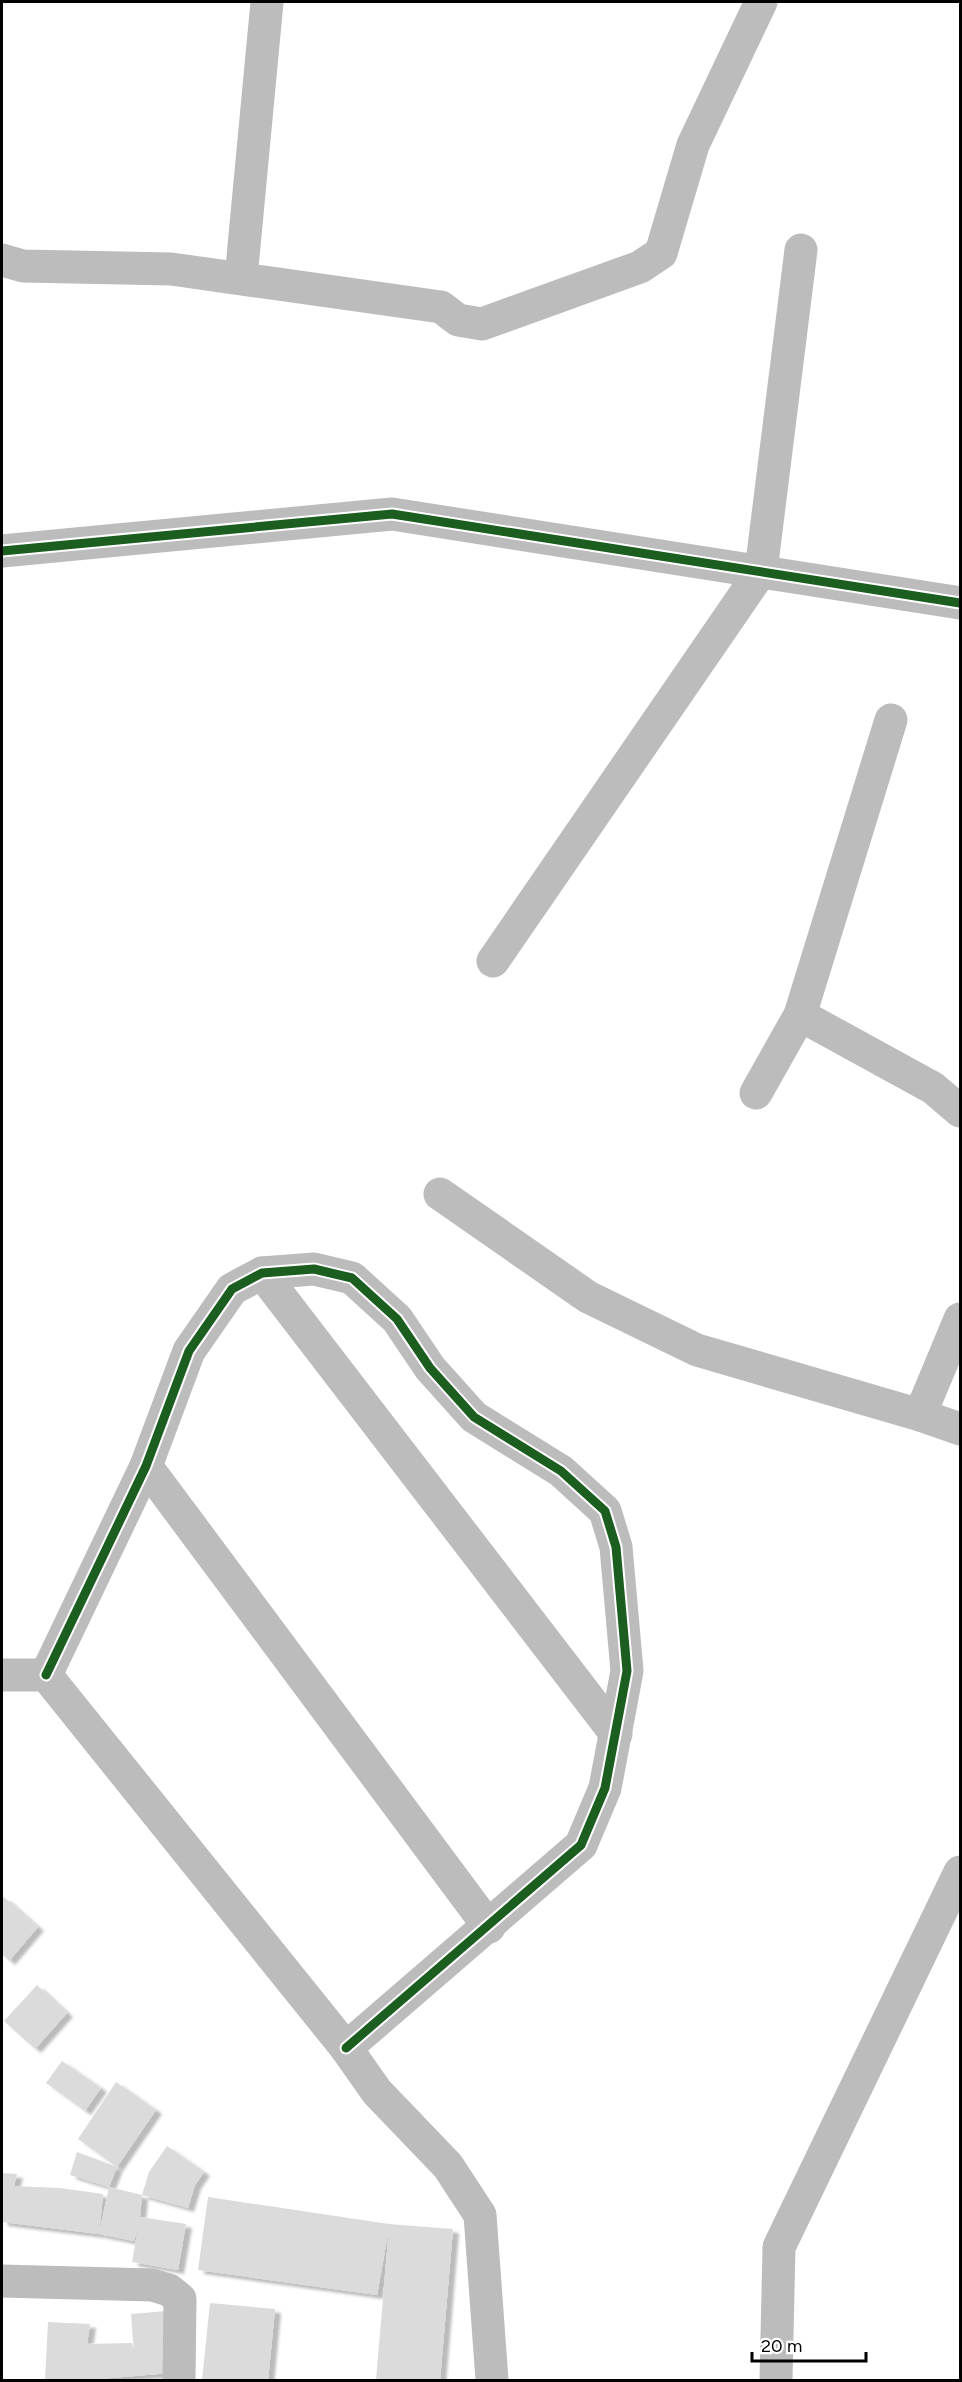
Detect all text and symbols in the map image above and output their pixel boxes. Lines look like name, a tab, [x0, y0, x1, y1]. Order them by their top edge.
scale bar	[752, 2325, 866, 2363]
text: 20 m	[761, 2335, 802, 2357]

